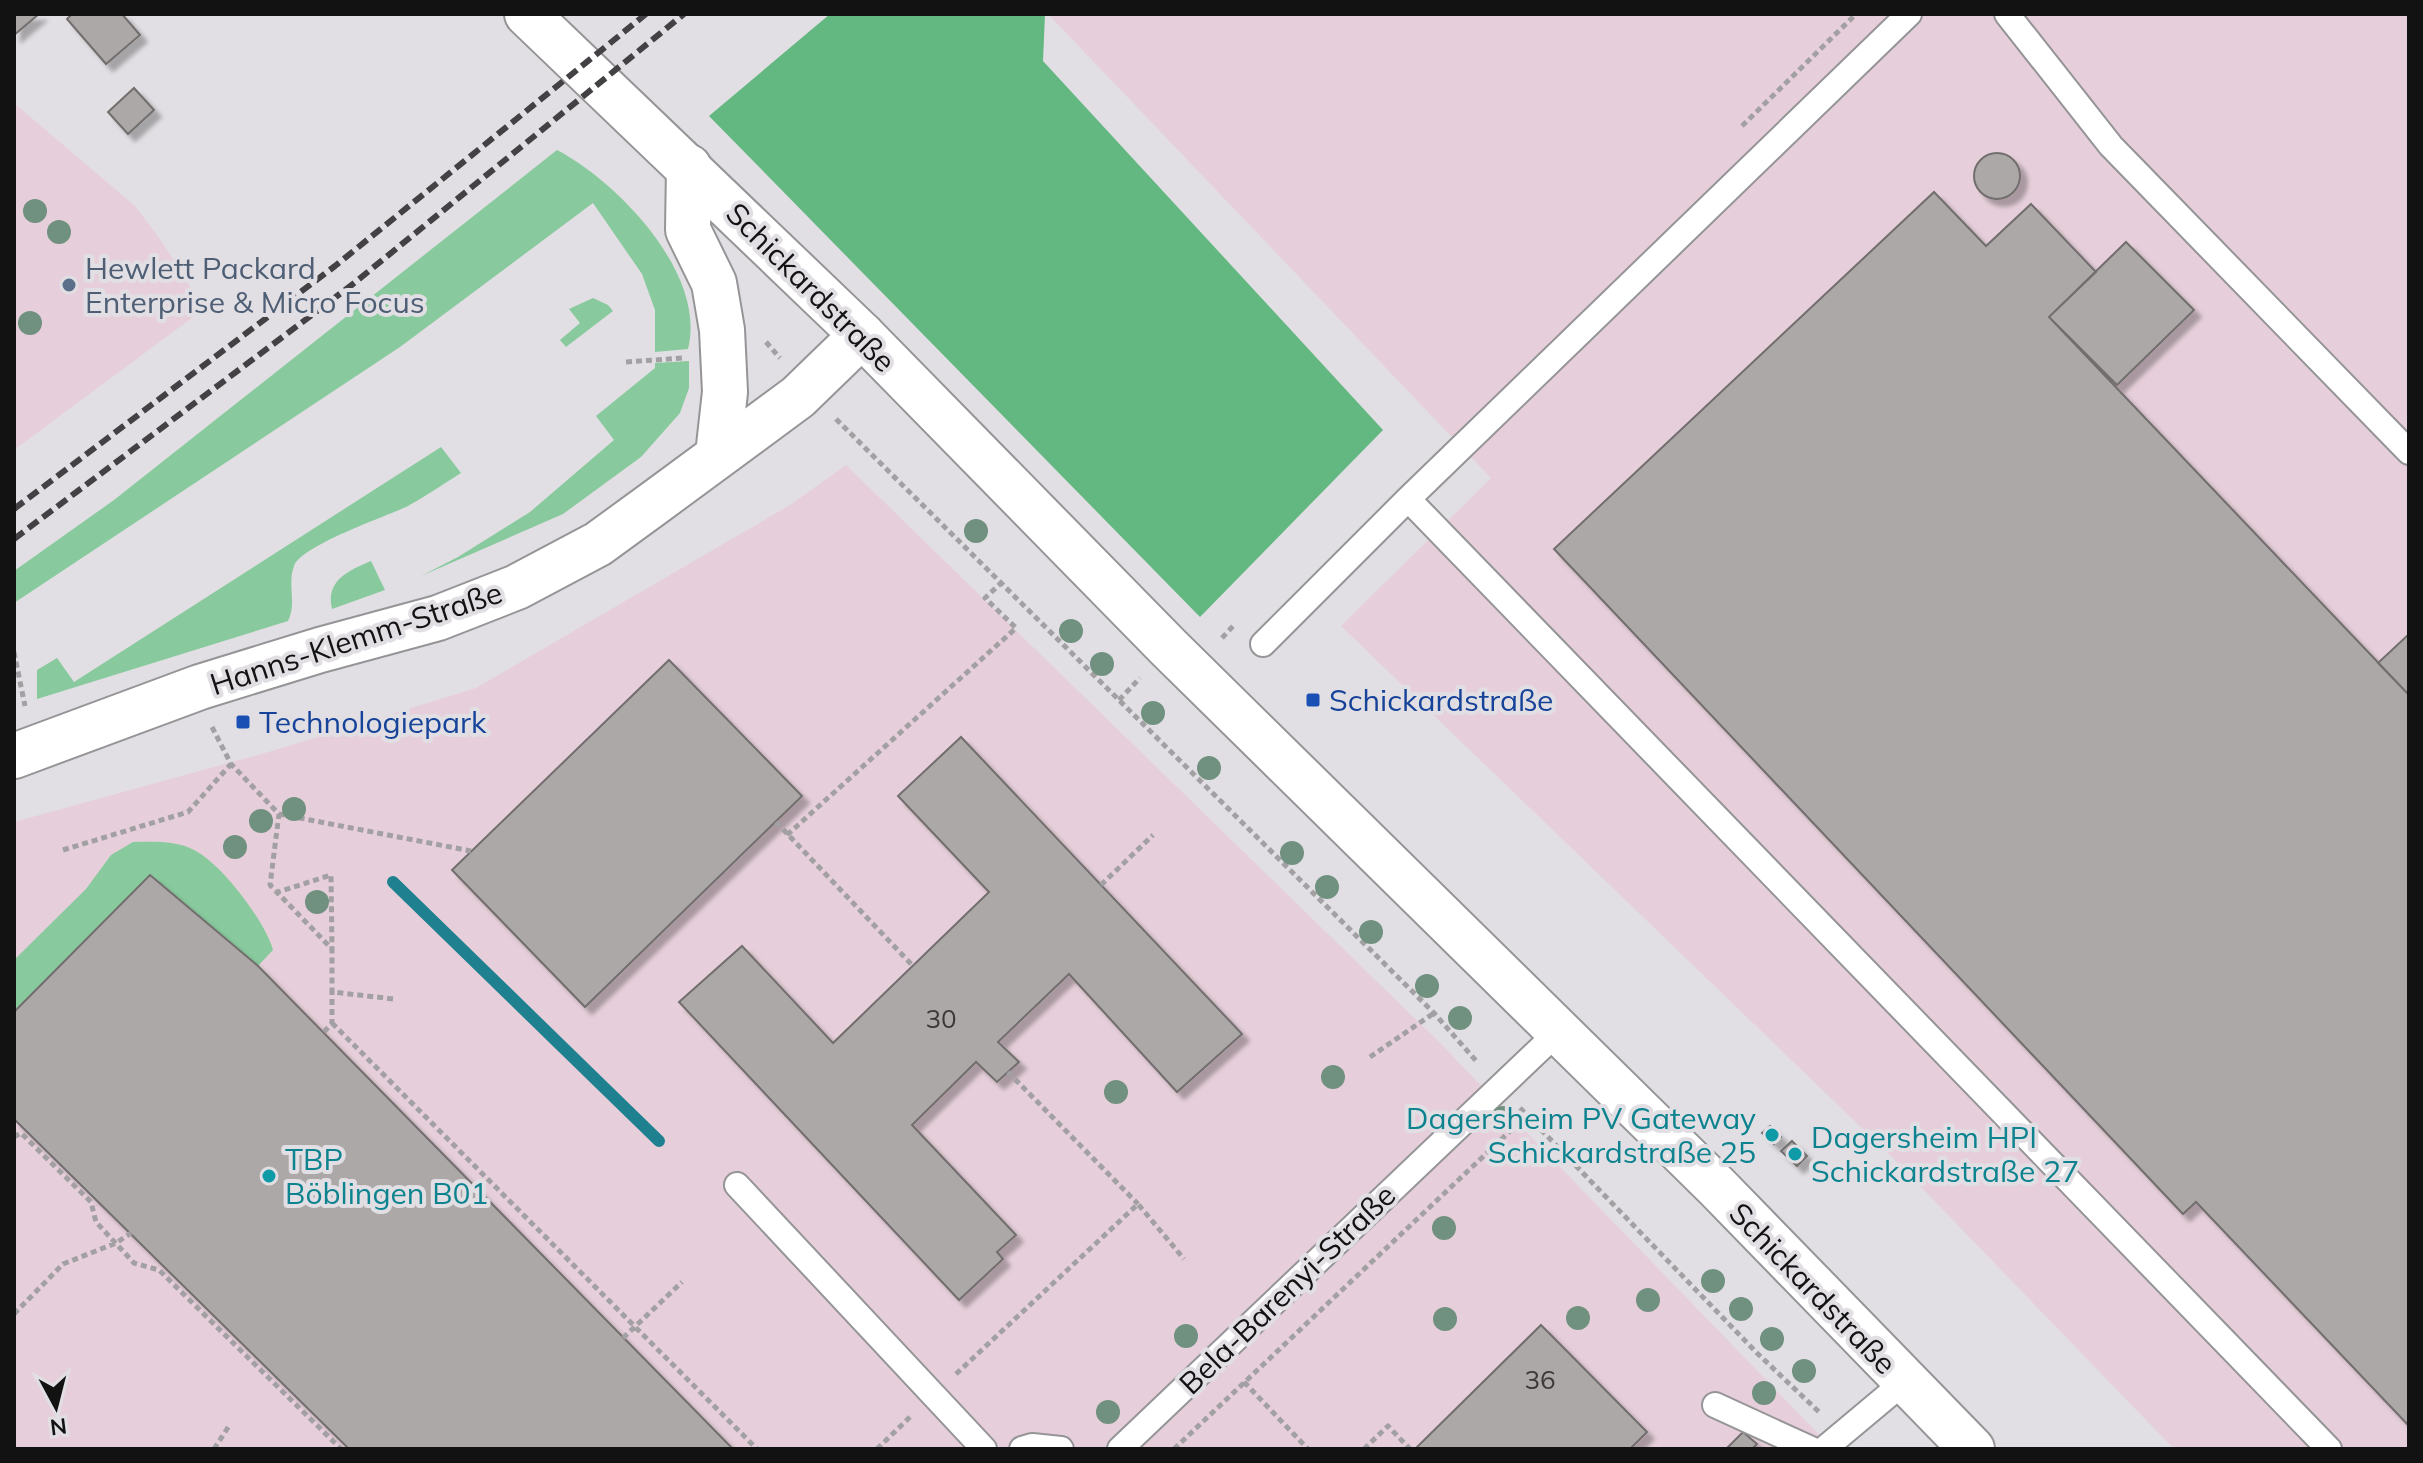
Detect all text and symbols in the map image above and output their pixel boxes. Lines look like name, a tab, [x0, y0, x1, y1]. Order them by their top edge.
street label: Schickardstraße	[718, 194, 904, 380]
place label: Hewlett Packard Enterprise & Micro Focus	[85, 249, 425, 321]
marker: Hewlett Packard Enterprise & Micro Focus	[60, 276, 78, 294]
street label: Hanns-Klemm-Straße	[205, 573, 507, 703]
place label: Schickardstraße	[1329, 681, 1553, 719]
marker: Schickardstraße	[1304, 691, 1322, 709]
place label: Technologiepark	[259, 703, 487, 741]
marker: Technologiepark	[234, 713, 252, 731]
house number: 30	[925, 1002, 957, 1035]
place label: Dagersheim PV Gateway Schickardstraße 25	[1406, 1099, 1756, 1171]
place label: Dagersheim HPI Schickardstraße 27	[1811, 1118, 2079, 1190]
marker: Dagersheim PV Gateway Schickardstraße 25	[1763, 1126, 1781, 1144]
place label: TBP Böblingen B01	[285, 1140, 489, 1212]
marker: Dagersheim HPI Schickardstraße 27	[1786, 1145, 1804, 1163]
marker: TBP Böblingen B01	[260, 1167, 278, 1185]
street label: Bela-Barenyi-Straße	[1171, 1176, 1403, 1402]
street label: Schickardstraße	[1721, 1194, 1905, 1382]
house number: 36	[1524, 1363, 1556, 1396]
north arrow	[16, 1367, 96, 1447]
text: N	[48, 1412, 68, 1442]

